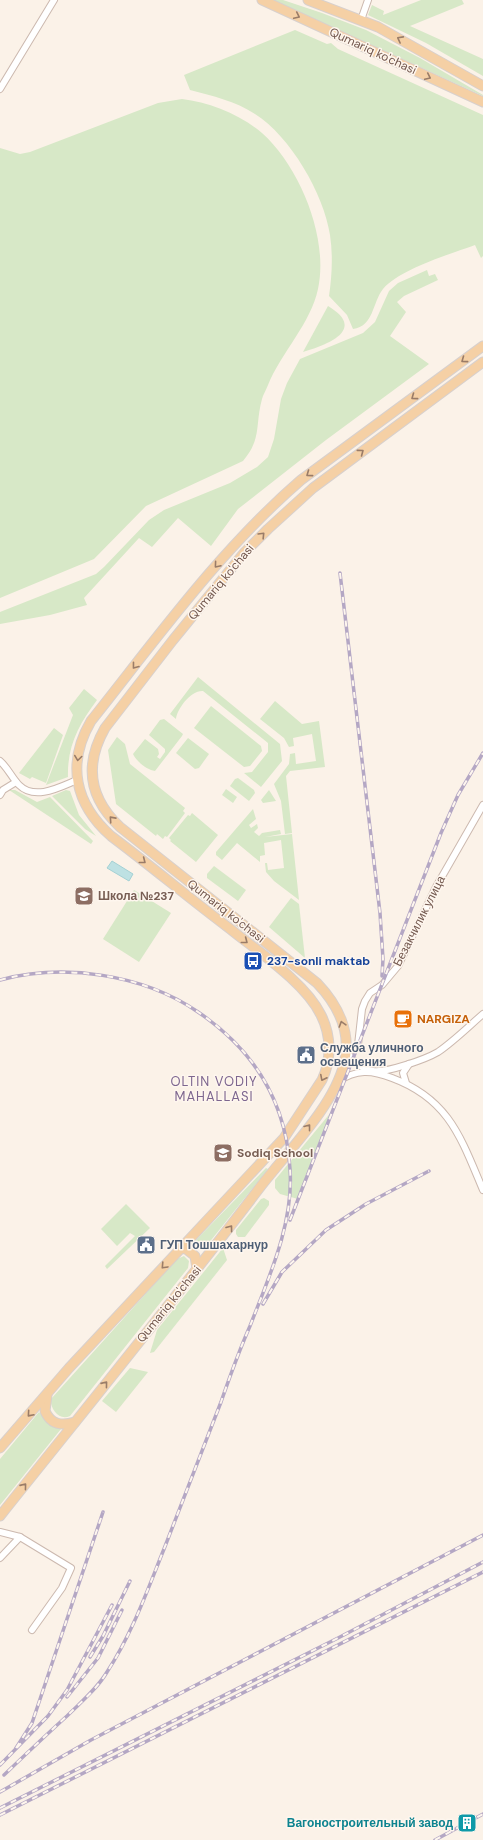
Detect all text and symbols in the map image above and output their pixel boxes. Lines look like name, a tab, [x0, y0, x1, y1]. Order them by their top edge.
one-way arrow	[293, 11, 301, 19]
street label: Qumariq ko'chasi	[327, 24, 419, 78]
one-way arrow	[397, 36, 405, 44]
one-way arrow	[424, 72, 432, 80]
one-way arrow	[462, 355, 469, 362]
one-way arrow	[411, 392, 418, 399]
one-way arrow	[357, 450, 364, 457]
one-way arrow	[306, 469, 313, 477]
one-way arrow	[257, 532, 264, 540]
street label: Qumariq ko'chasi	[185, 541, 257, 623]
one-way arrow	[214, 561, 221, 568]
one-way arrow	[132, 662, 139, 669]
one-way arrow	[74, 755, 83, 761]
one-way arrow	[109, 816, 116, 824]
one-way arrow	[139, 856, 146, 863]
street label: Безакчилик улица	[389, 873, 449, 969]
street label: Qumariq ko'chasi	[184, 876, 268, 946]
school or university icon: Школа №237	[73, 885, 95, 907]
place label: Школа №237	[98, 888, 175, 904]
one-way arrow	[241, 937, 248, 944]
bus stop icon: 237-sonli maktab	[242, 950, 264, 972]
place label: 237-sonli maktab	[267, 953, 370, 969]
cafe icon: NARGIZA	[392, 1008, 414, 1030]
place label: NARGIZA	[417, 1011, 470, 1027]
one-way arrow	[339, 1021, 347, 1028]
place label: Служба уличного освещения	[320, 1040, 424, 1070]
public building icon: Служба уличного освещения	[295, 1044, 317, 1066]
district label: OLTIN VODIY MAHALLASI	[170, 1073, 258, 1105]
one-way arrow	[320, 1074, 328, 1081]
one-way arrow	[303, 1125, 310, 1132]
school or university icon: Sodiq School	[212, 1142, 234, 1164]
place label: Sodiq School	[237, 1145, 313, 1161]
one-way arrow	[225, 1225, 232, 1232]
public building icon: ГУП Тошшахарнур	[135, 1234, 157, 1256]
place label: ГУП Тошшахарнур	[160, 1237, 268, 1253]
one-way arrow	[162, 1261, 169, 1268]
street label: Qumariq ko'chasi	[133, 1262, 205, 1346]
one-way arrow	[101, 1382, 108, 1389]
one-way arrow	[27, 1409, 34, 1416]
one-way arrow	[20, 1483, 27, 1490]
building icon: Вагоностроительный завод	[456, 1812, 478, 1834]
place label: Вагоностроительный завод	[287, 1815, 453, 1831]

